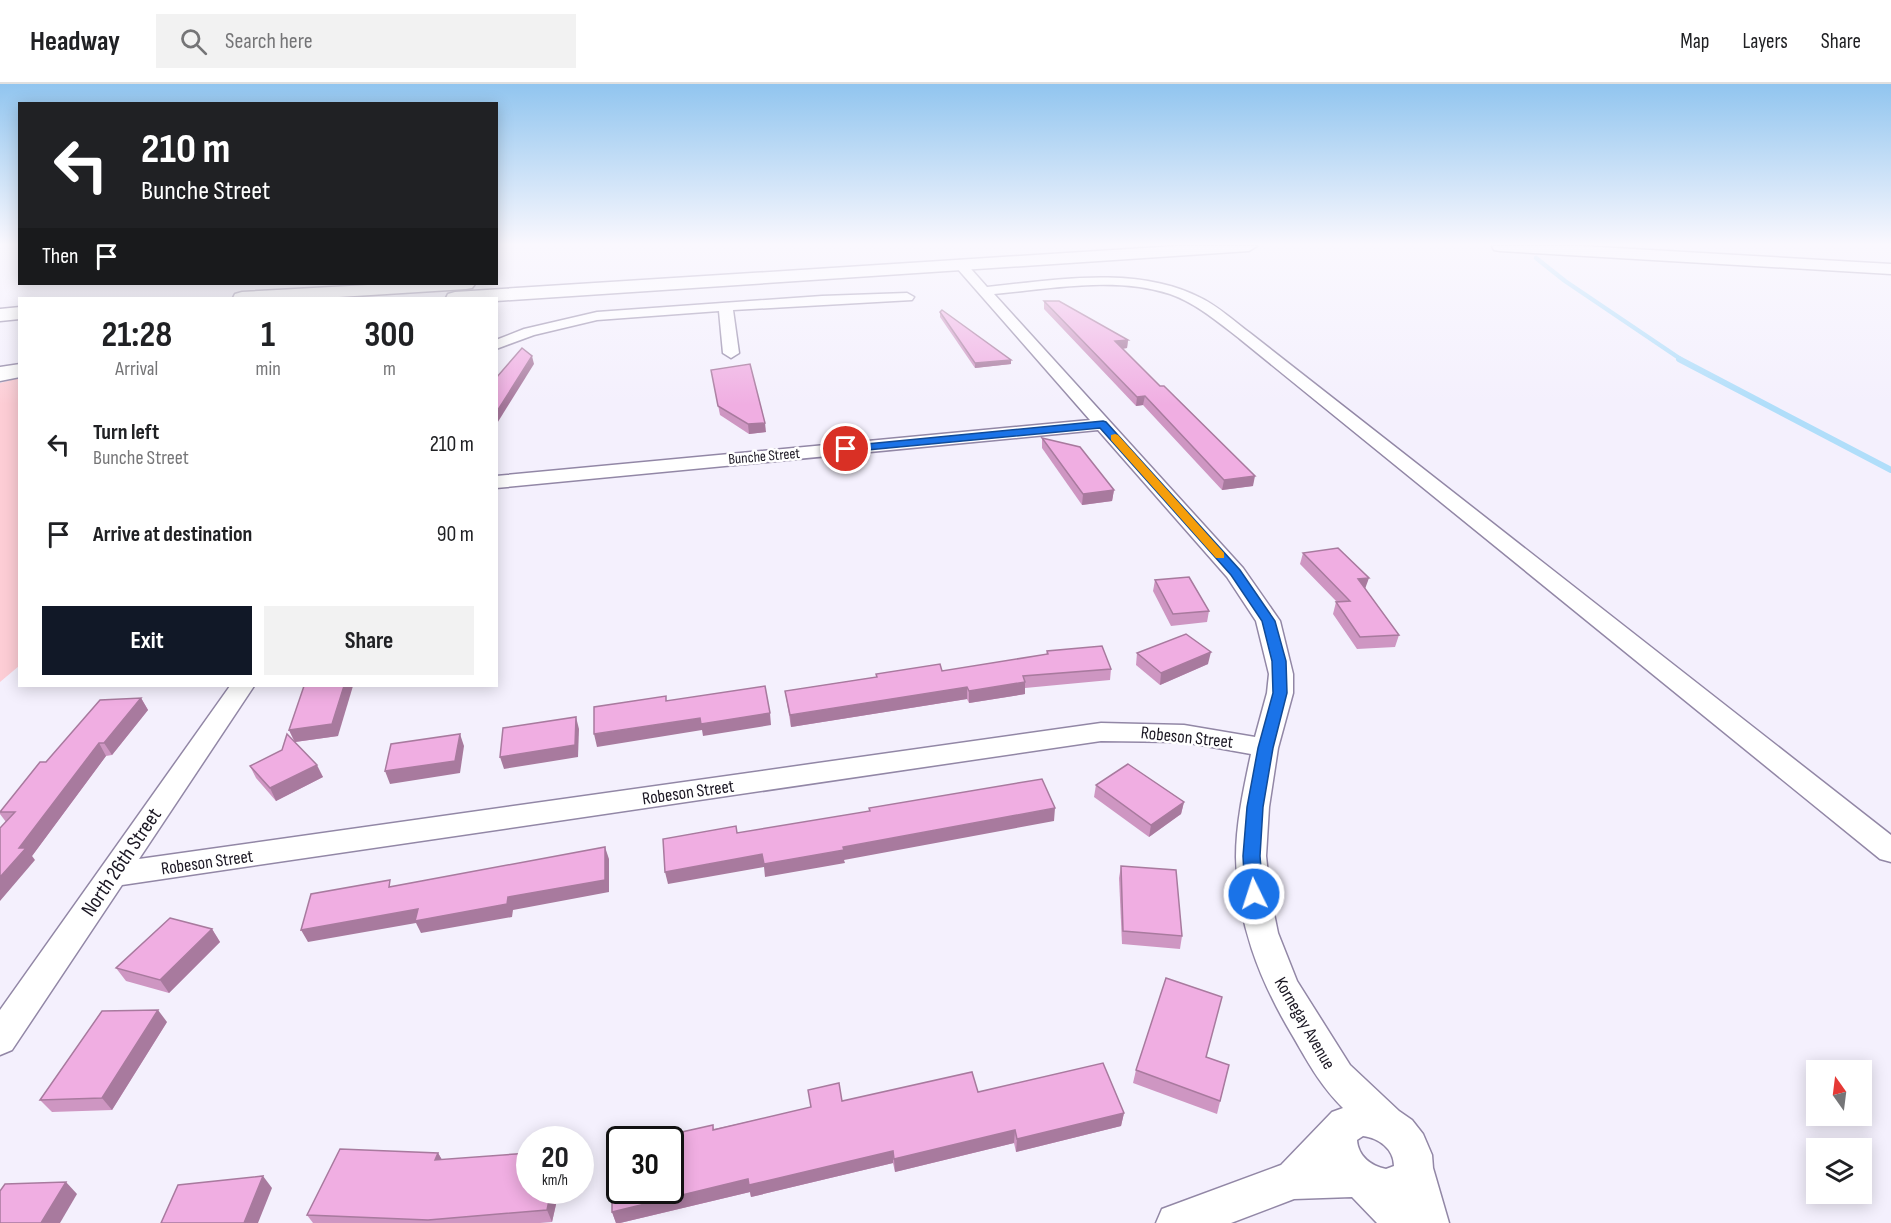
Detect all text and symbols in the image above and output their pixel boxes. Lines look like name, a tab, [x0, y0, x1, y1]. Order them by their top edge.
search box	[156, 14, 576, 68]
text: Headway	[30, 25, 120, 58]
icon: search	[177, 25, 210, 58]
text: Search here	[225, 28, 312, 55]
text: Map	[1680, 29, 1709, 54]
text: Layers	[1742, 29, 1788, 54]
text: Share	[1821, 29, 1861, 54]
text: 210 m	[141, 124, 230, 175]
icon: left	[42, 126, 120, 204]
text: Bunche Street	[141, 175, 270, 207]
icon: arrive	[90, 240, 123, 273]
text: Then	[42, 243, 78, 270]
text: 21:28	[101, 314, 172, 357]
text: 1	[261, 314, 275, 357]
text: 300	[364, 314, 415, 357]
text: Arrival	[115, 357, 158, 381]
text: min	[256, 357, 281, 381]
text: m	[383, 357, 396, 381]
text: Turn left	[93, 419, 159, 446]
pin	[820, 423, 871, 474]
icon: left	[42, 428, 75, 461]
text: 210 m	[430, 431, 474, 458]
icon: arrive	[829, 432, 862, 465]
street label: Bunche Street	[727, 444, 801, 469]
text: Bunche Street	[93, 446, 189, 470]
icon: arrive	[42, 518, 75, 551]
text: Arrive at destination	[93, 521, 252, 548]
text: 90 m	[437, 521, 474, 548]
button: Exit	[42, 606, 252, 675]
button: Share	[264, 606, 474, 675]
street label: Robeson Street	[1140, 722, 1235, 753]
street label: Robeson Street	[641, 776, 736, 809]
street label: North 26th Street	[76, 803, 167, 921]
street label: Robeson Street	[160, 846, 255, 879]
position arrow	[1222, 862, 1286, 926]
street label: Kornegay Avenue	[1270, 973, 1339, 1073]
north arrow	[1806, 1060, 1872, 1126]
map controls	[1806, 1060, 1872, 1204]
speed limit sign: 30	[606, 1126, 684, 1204]
button: layers	[1806, 1138, 1872, 1204]
text: 20	[541, 1140, 569, 1176]
text: km/h	[542, 1171, 568, 1190]

